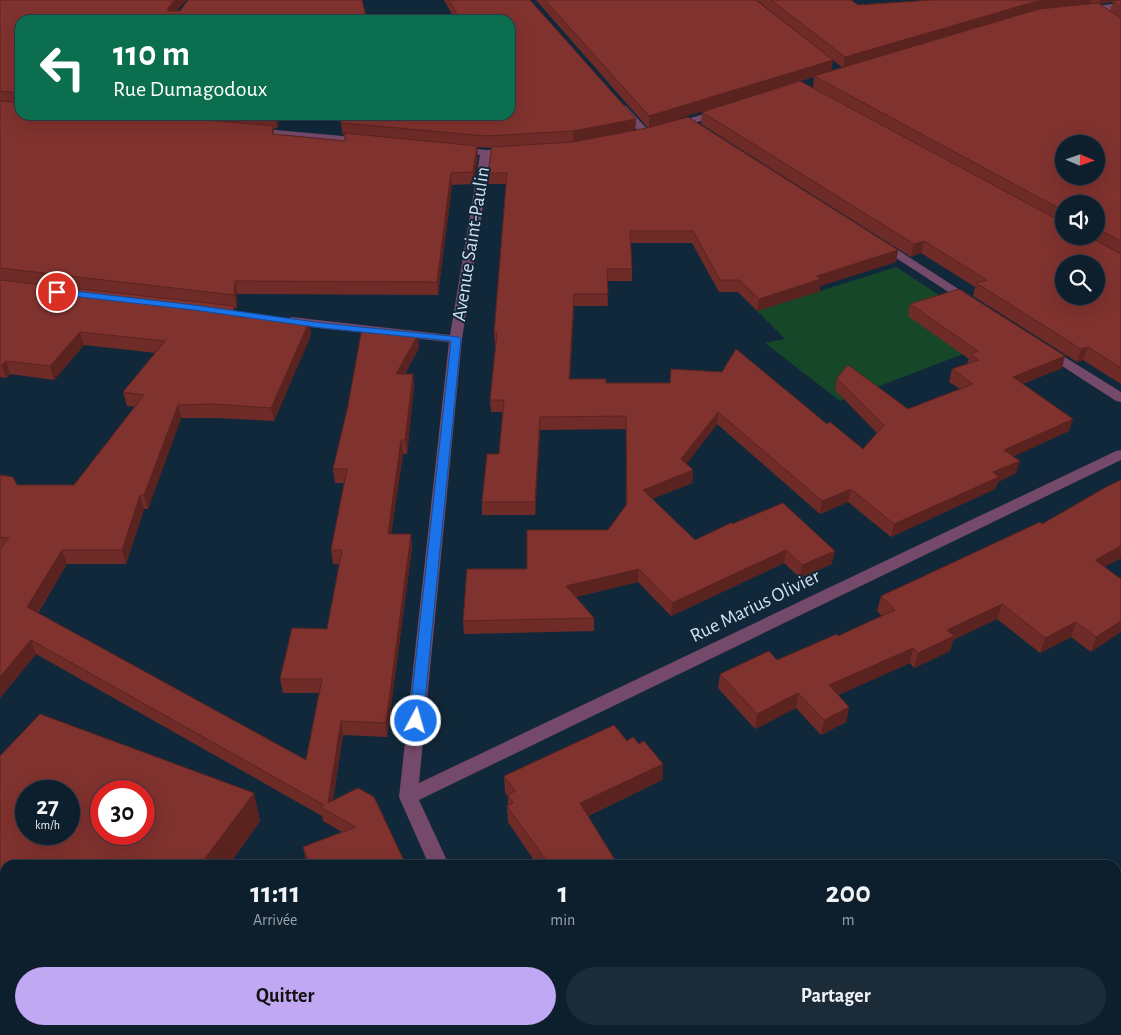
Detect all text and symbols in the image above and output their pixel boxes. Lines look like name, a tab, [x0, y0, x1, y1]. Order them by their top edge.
icon: left	[30, 35, 95, 100]
text: 110 m	[113, 37, 190, 72]
text: Rue Dumagodoux	[113, 78, 267, 100]
north arrow	[1055, 135, 1105, 185]
map controls	[1055, 135, 1105, 305]
street label: Avenue Saint-Paulin	[449, 165, 493, 323]
button: sound	[1055, 195, 1105, 245]
button: search	[1055, 255, 1105, 305]
pin	[36, 271, 78, 313]
icon: arrive	[43, 278, 71, 306]
street label: Rue Marius Olivier	[687, 566, 824, 646]
position arrow	[389, 694, 441, 746]
speed limit sign: 30	[90, 780, 155, 845]
text: 27	[36, 794, 59, 819]
text: km/h	[35, 819, 60, 831]
text: 11:11	[250, 878, 300, 908]
text: 1	[557, 878, 568, 908]
text: 200	[825, 878, 871, 908]
text: Arrivée	[253, 912, 297, 928]
text: min	[550, 912, 575, 928]
text: m	[842, 912, 855, 928]
button: Quitter	[15, 967, 556, 1025]
button: Partager	[566, 967, 1106, 1025]

